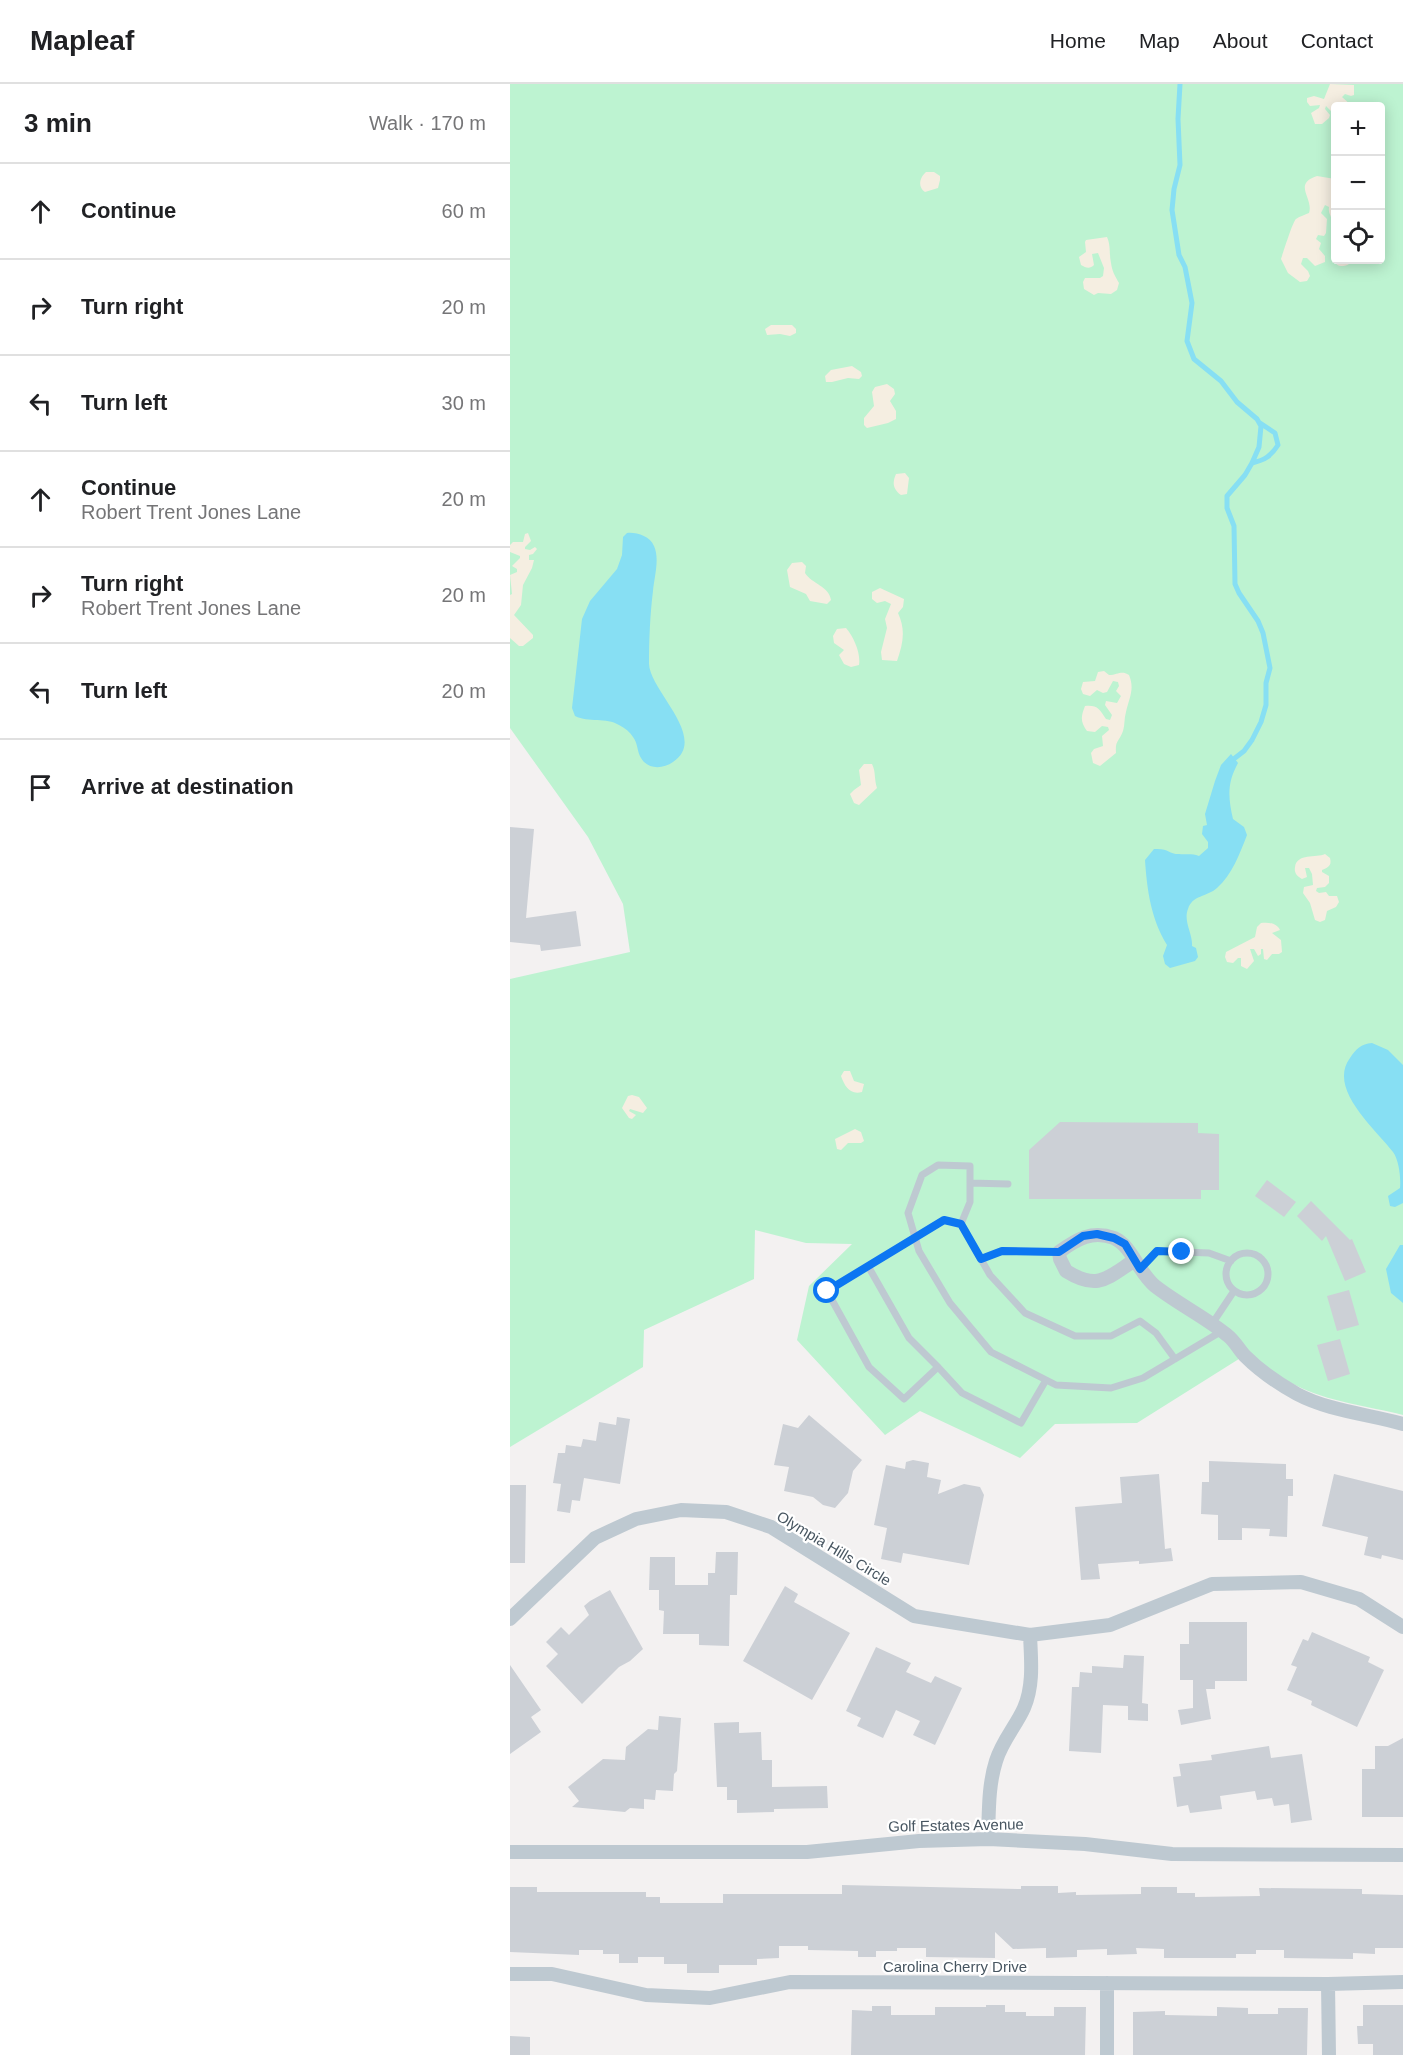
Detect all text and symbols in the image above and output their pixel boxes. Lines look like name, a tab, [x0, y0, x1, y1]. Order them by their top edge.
text: Mapleaf	[30, 25, 134, 56]
text: Home	[1050, 29, 1106, 52]
text: Map	[1139, 29, 1180, 52]
text: About	[1213, 29, 1268, 52]
text: Contact	[1301, 29, 1373, 52]
map controls	[1331, 102, 1385, 264]
button: +	[1331, 102, 1385, 156]
text: 3 min	[24, 108, 92, 138]
text: Walk · 170 m	[369, 112, 486, 134]
button: −	[1331, 156, 1385, 210]
icon: ahead	[24, 195, 57, 228]
text: Continue	[81, 198, 176, 223]
text: 60 m	[442, 200, 486, 222]
button: locate	[1331, 210, 1385, 264]
icon: right	[24, 291, 57, 324]
text: Turn right	[81, 294, 183, 319]
text: 20 m	[442, 296, 486, 318]
icon: left	[24, 387, 57, 420]
text: Turn left	[81, 390, 167, 415]
text: 30 m	[442, 392, 486, 414]
text: Continue	[81, 475, 176, 500]
icon: ahead	[24, 483, 57, 516]
text: 20 m	[442, 488, 486, 510]
text: Robert Trent Jones Lane	[81, 501, 301, 523]
text: Turn right	[81, 571, 183, 596]
icon: right	[24, 579, 57, 612]
text: 20 m	[442, 584, 486, 606]
text: Robert Trent Jones Lane	[81, 597, 301, 619]
icon: left	[24, 675, 57, 708]
text: Turn left	[81, 678, 167, 703]
text: 20 m	[442, 680, 486, 702]
icon: arrive	[24, 771, 57, 804]
text: Arrive at destination	[81, 774, 294, 799]
route end	[1168, 1238, 1194, 1264]
route start	[813, 1277, 839, 1303]
street label: Olympia Hills Circle	[774, 1507, 894, 1589]
street label: Golf Estates Avenue	[888, 1815, 1024, 1835]
street label: Carolina Cherry Drive	[883, 1958, 1027, 1975]

